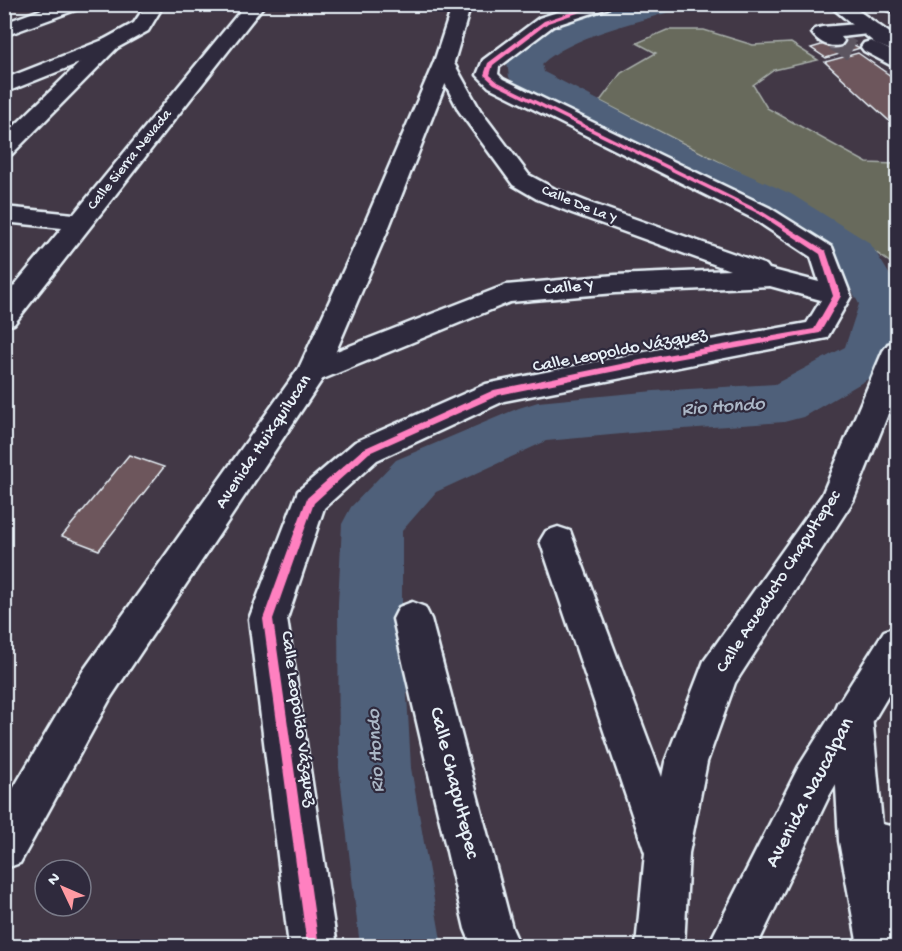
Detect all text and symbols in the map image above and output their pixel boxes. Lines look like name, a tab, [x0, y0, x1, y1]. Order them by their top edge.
street label: Calle Sierra Nevada	[84, 105, 177, 214]
street label: Calle De La Y	[539, 182, 619, 228]
street label: Calle Y	[543, 275, 595, 301]
street label: Calle Leopoldo Vázquez	[531, 324, 710, 378]
street label: Avenida Huixquilucan	[211, 371, 317, 513]
water label: Rio Hondo	[681, 394, 767, 422]
street label: Calle Acueducto Chapultepec	[712, 486, 846, 677]
street label: Calle Leopoldo Vázquez	[275, 630, 321, 809]
street label: Calle Chapultepec	[422, 705, 484, 862]
water label: Rio Hondo	[363, 707, 391, 793]
street label: Avenida Naucalpan	[761, 714, 861, 872]
north arrow	[33, 858, 93, 918]
text: N	[44, 869, 66, 890]

